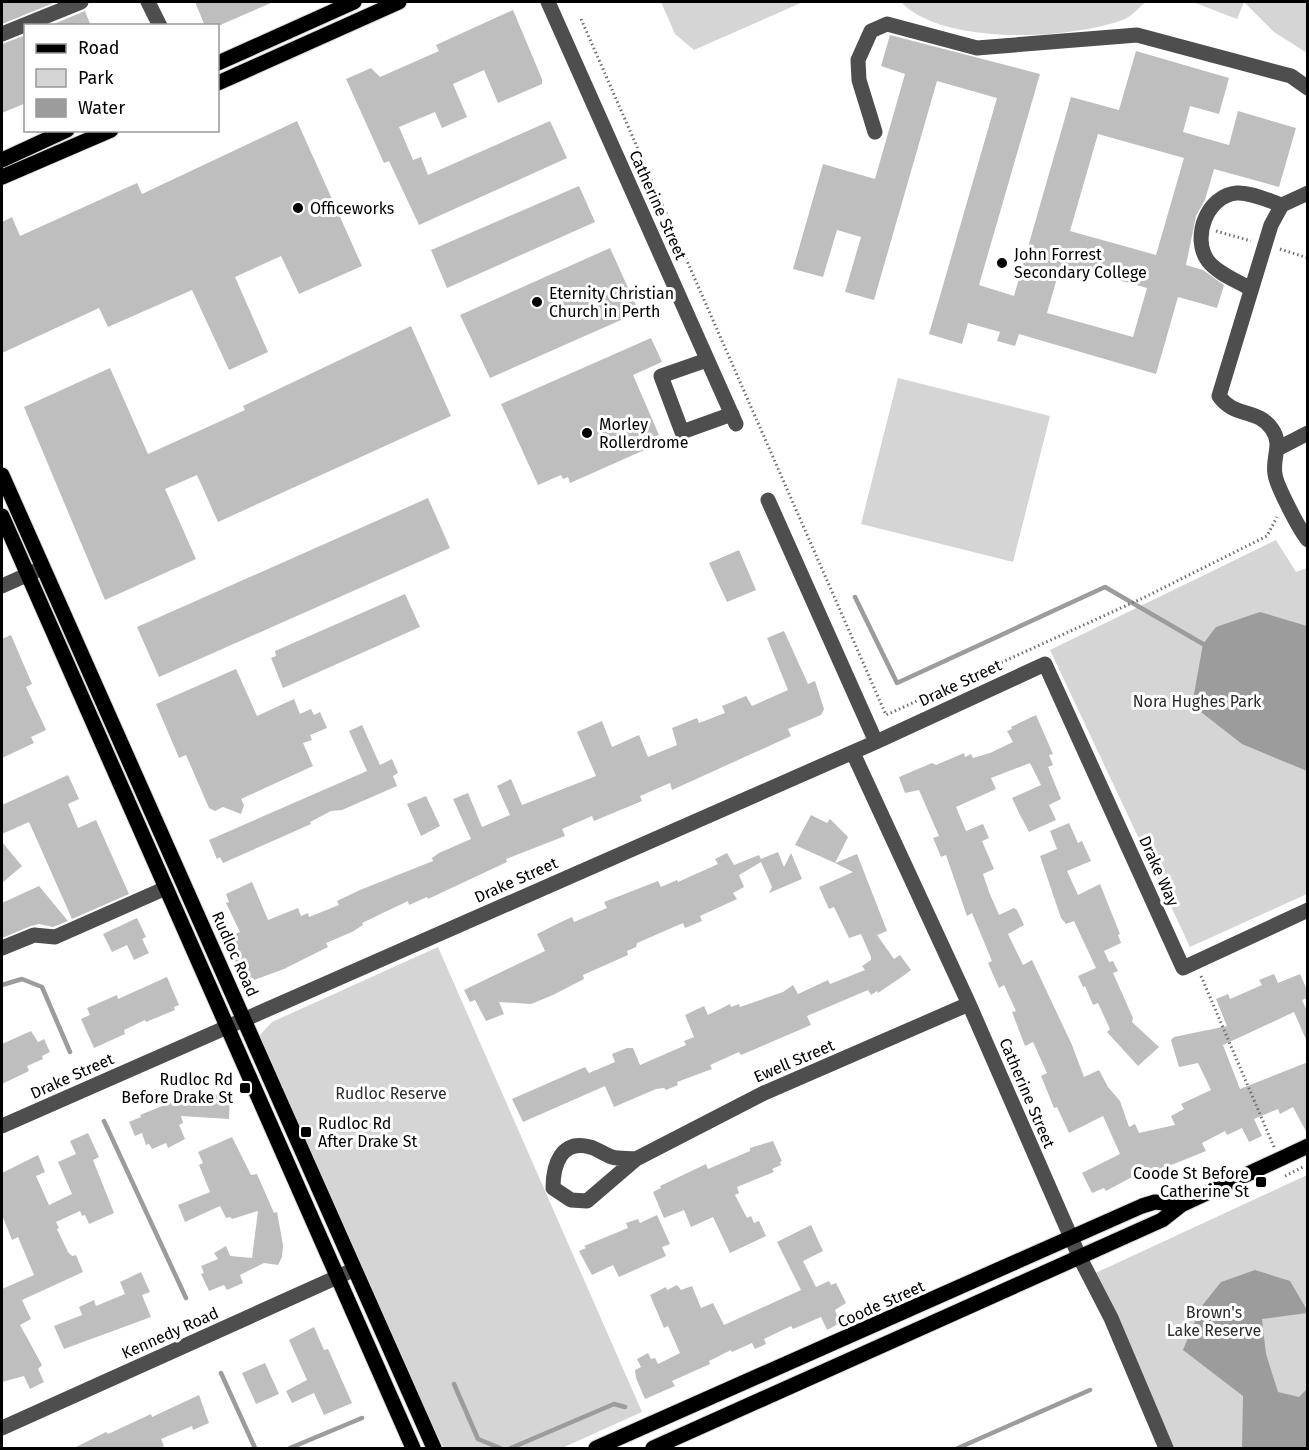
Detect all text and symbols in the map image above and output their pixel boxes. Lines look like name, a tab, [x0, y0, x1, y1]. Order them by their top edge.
legend	[24, 24, 219, 132]
text: Road	[78, 37, 120, 59]
text: Park	[78, 67, 114, 89]
text: Water	[78, 97, 125, 119]
street label: Catherine Street	[625, 147, 691, 263]
place label: Officeworks	[310, 199, 394, 218]
marker: Officeworks	[291, 201, 305, 215]
place label: John Forrest Secondary College	[1014, 245, 1147, 282]
marker: John Forrest Secondary College	[995, 256, 1009, 270]
place label: Eternity Christian Church in Perth	[549, 284, 674, 321]
marker: Eternity Christian Church in Perth	[530, 295, 544, 309]
place label: Morley Rollerdrome	[599, 415, 689, 452]
marker: Morley Rollerdrome	[580, 426, 594, 440]
street label: Drake Street	[916, 655, 1005, 710]
park label: Nora Hughes Park	[1133, 692, 1262, 711]
street label: Drake Way	[1135, 833, 1183, 909]
street label: Drake Street	[471, 853, 561, 907]
street label: Rudloc Road	[208, 908, 262, 1000]
street label: Ewell Street	[751, 1035, 837, 1086]
street label: Catherine Street	[995, 1035, 1059, 1151]
street label: Drake Street	[27, 1049, 117, 1103]
place label: Rudloc Rd Before Drake St	[121, 1070, 233, 1107]
marker: Rudloc Rd Before Drake St	[238, 1081, 252, 1095]
park label: Rudloc Reserve	[335, 1084, 447, 1103]
place label: Rudloc Rd After Drake St	[318, 1114, 418, 1151]
marker: Rudloc Rd After Drake St	[299, 1125, 313, 1139]
place label: Coode St Before Catherine St	[1133, 1164, 1249, 1201]
marker: Coode St Before Catherine St	[1254, 1175, 1268, 1189]
street label: Coode Street	[835, 1276, 928, 1332]
street label: Kennedy Road	[119, 1303, 221, 1363]
park label: Brown's Lake Reserve	[1167, 1303, 1261, 1340]

